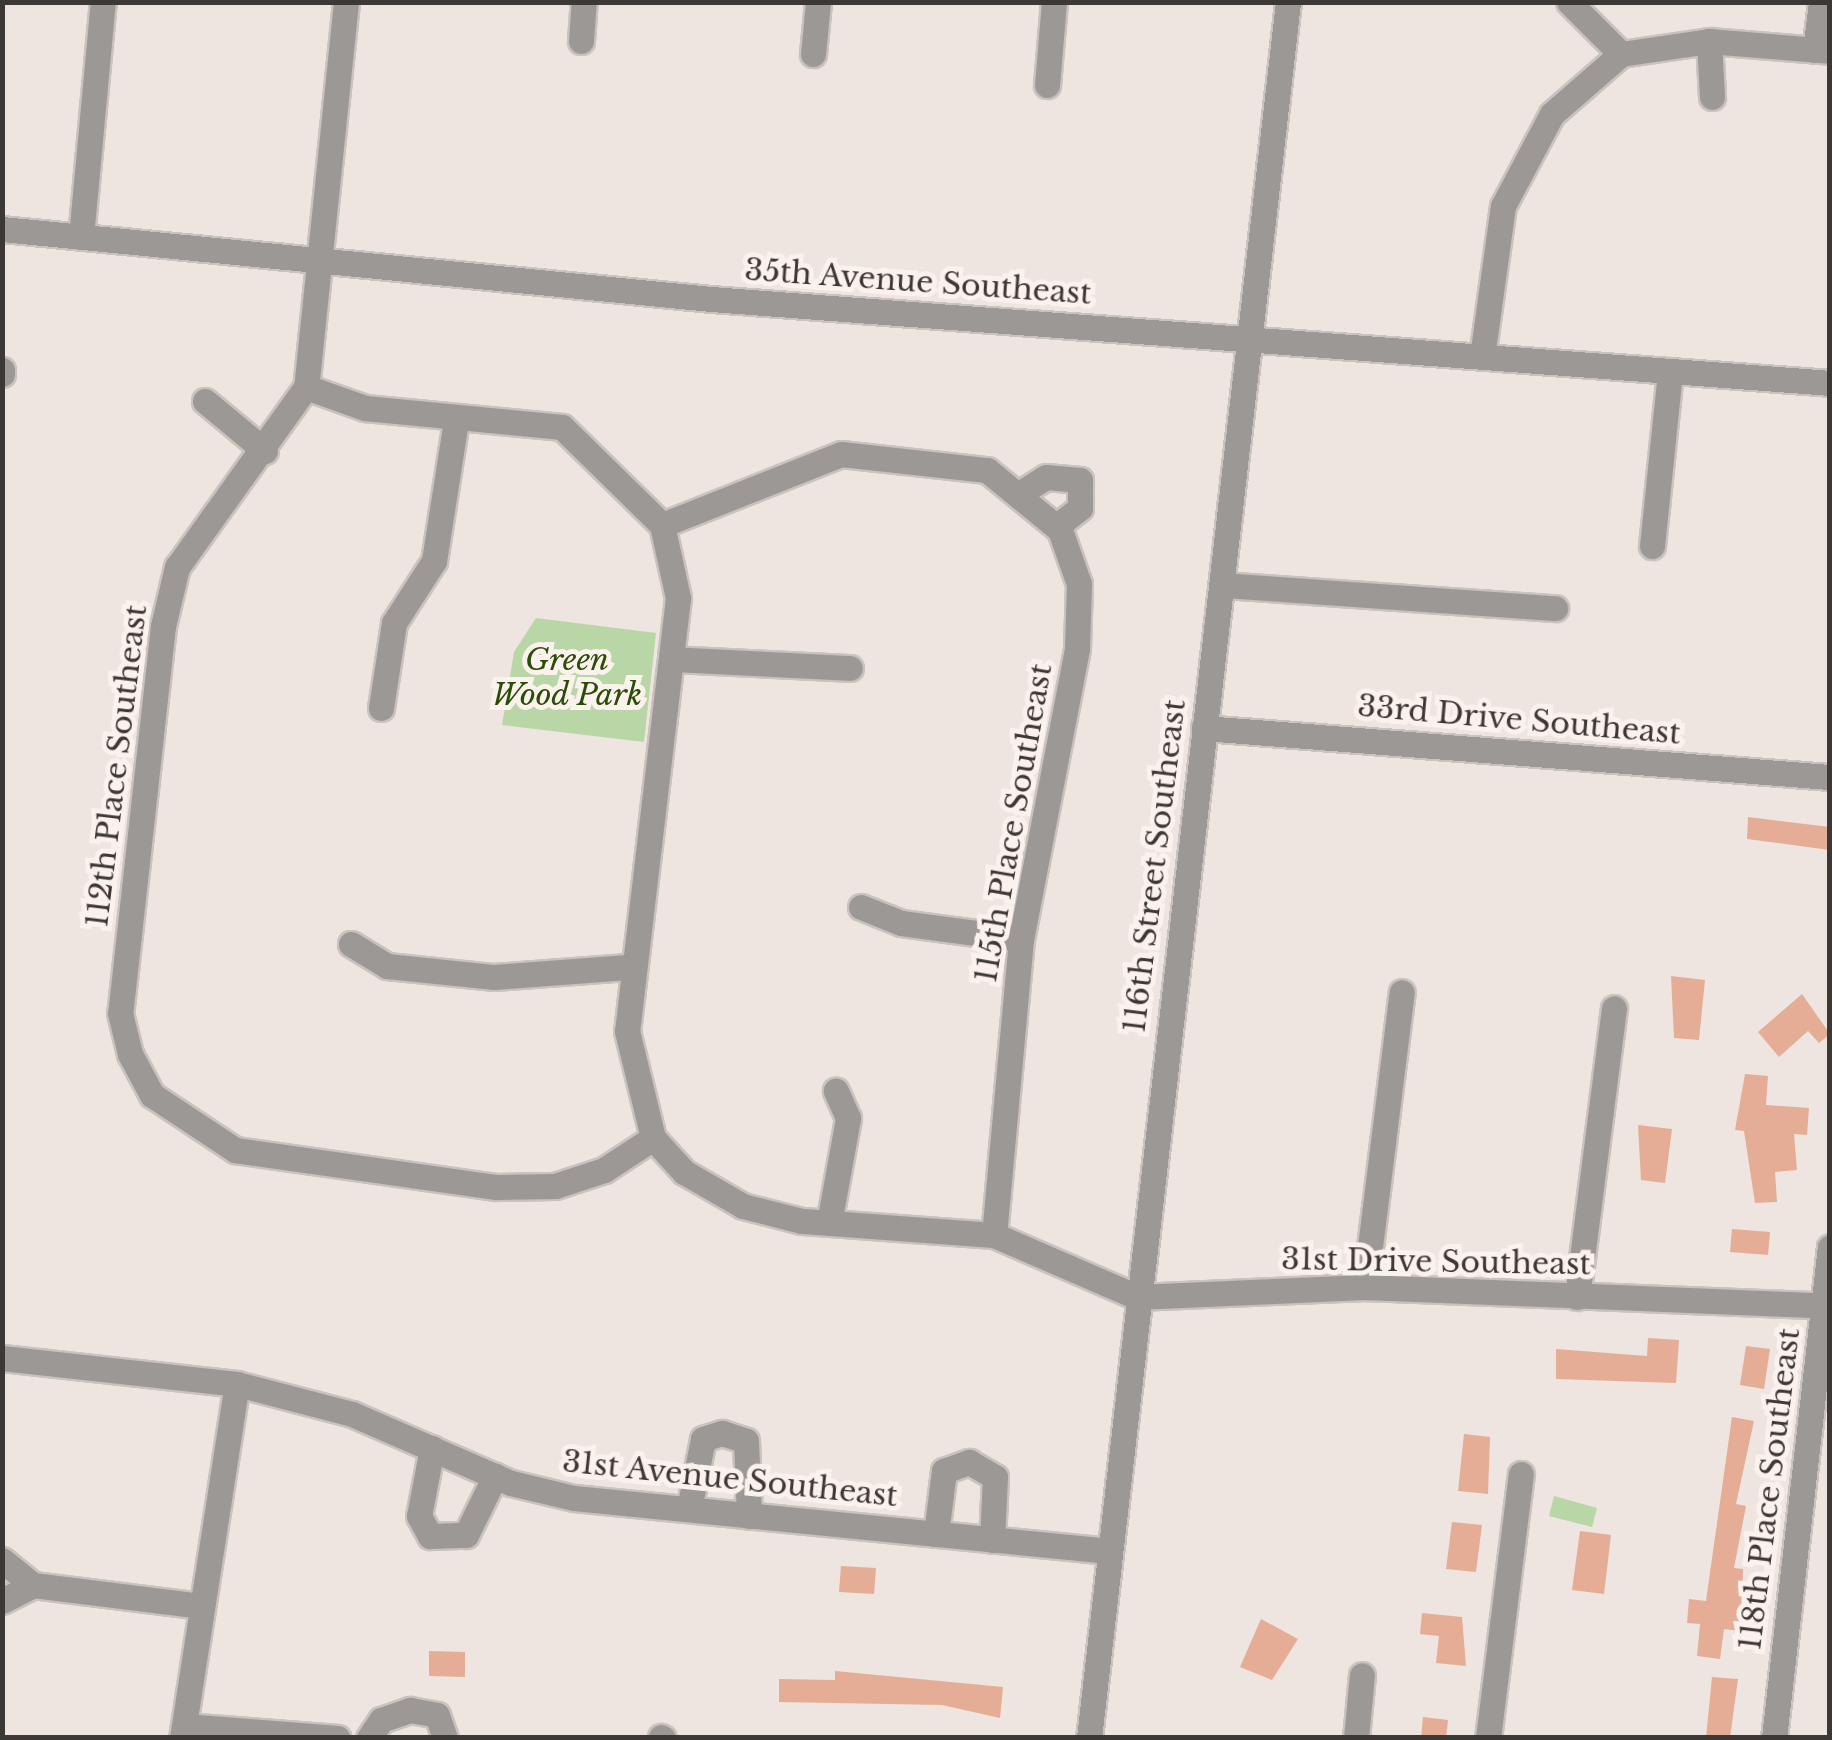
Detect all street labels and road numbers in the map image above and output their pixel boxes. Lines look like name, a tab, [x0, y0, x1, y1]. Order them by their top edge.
street label: 35th Avenue Southeast	[743, 252, 1093, 312]
street label: 112th Place Southeast	[79, 603, 155, 929]
street label: 115th Place Southeast	[968, 661, 1060, 985]
street label: 33rd Drive Southeast	[1356, 688, 1682, 752]
street label: 116th Street Southeast	[1117, 697, 1193, 1035]
street label: 31st Drive Southeast	[1281, 1241, 1591, 1283]
street label: 118th Place Southeast	[1732, 1326, 1808, 1652]
street label: 31st Avenue Southeast	[560, 1443, 900, 1515]

